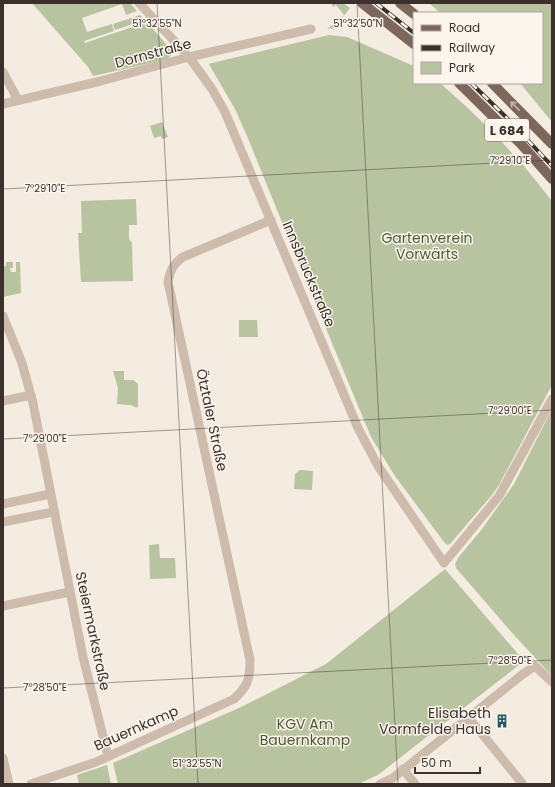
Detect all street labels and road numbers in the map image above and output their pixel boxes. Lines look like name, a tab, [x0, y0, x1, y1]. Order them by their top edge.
street label: Dornstraße	[113, 33, 194, 73]
road number: L 684	[485, 119, 529, 141]
street label: Innsbruckstraße	[278, 218, 340, 330]
street label: Ötztaler Straße	[191, 367, 233, 473]
street label: Steiermarkstraße	[71, 570, 115, 693]
street label: Bauernkamp	[91, 700, 181, 756]

